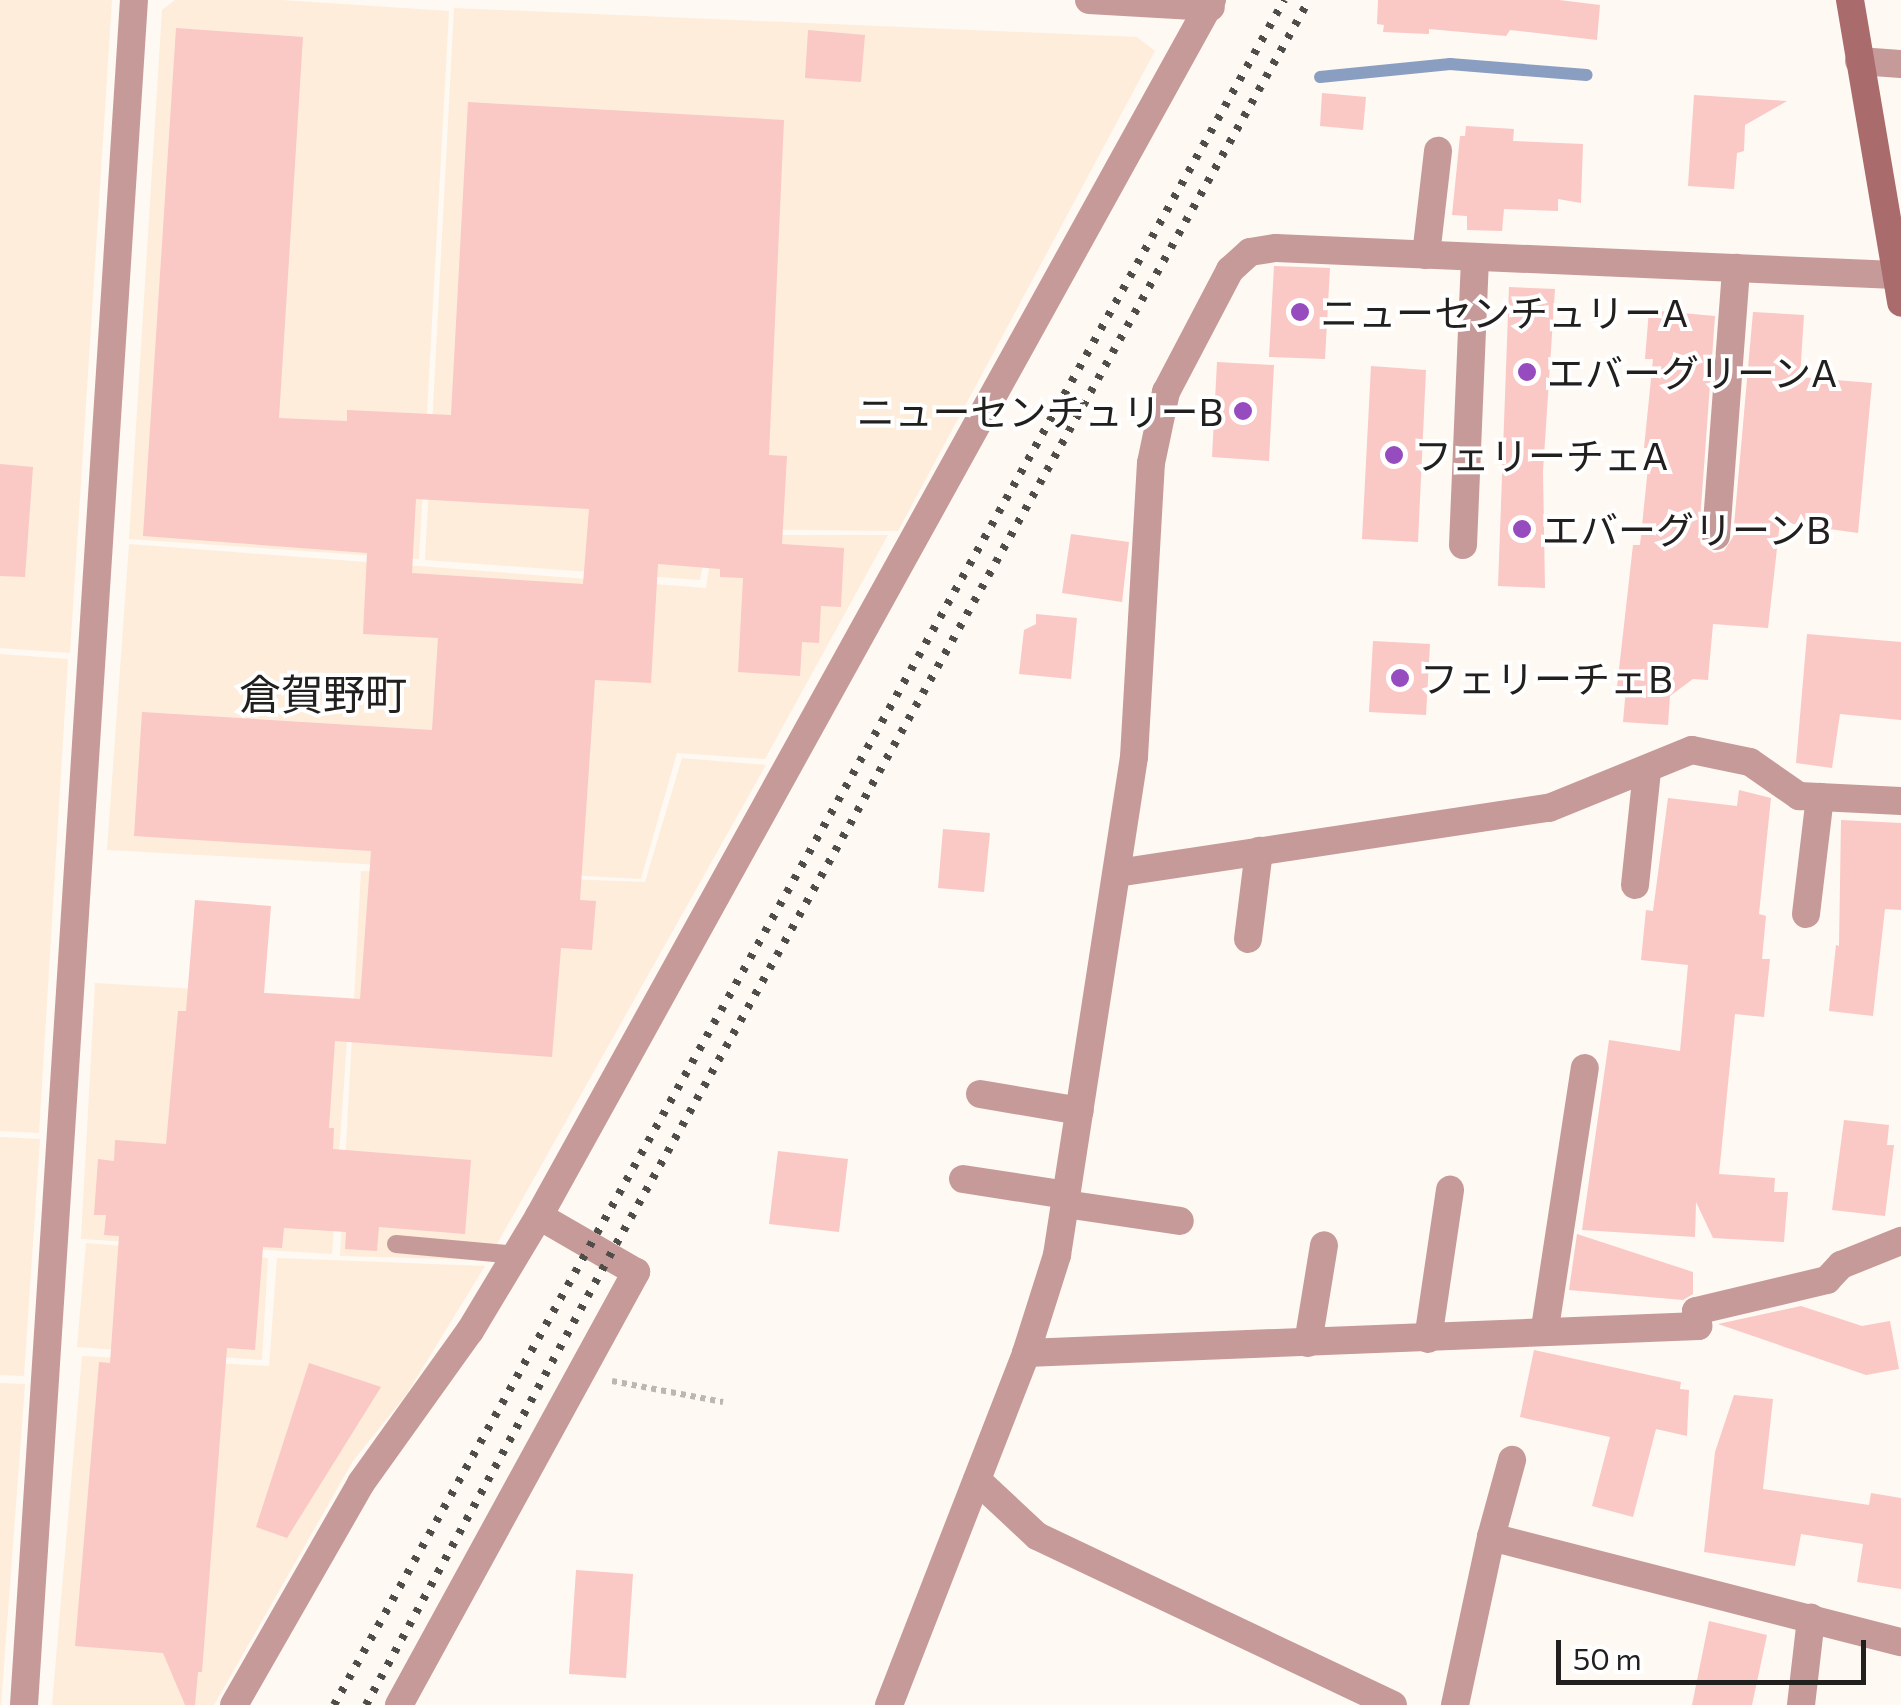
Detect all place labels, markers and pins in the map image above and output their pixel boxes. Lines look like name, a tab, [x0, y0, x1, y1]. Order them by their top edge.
place label: ニューセンチュリーA	[1320, 289, 1688, 335]
marker: ニューセンチュリーA	[1289, 301, 1311, 323]
place label: エバーグリーンA	[1547, 349, 1839, 395]
marker: エバーグリーンA	[1516, 361, 1538, 383]
place label: ニューセンチュリーB	[856, 388, 1223, 434]
marker: ニューセンチュリーB	[1232, 400, 1254, 422]
place label: フェリーチェA	[1414, 432, 1668, 478]
marker: フェリーチェA	[1383, 444, 1405, 466]
place label: エバーグリーンB	[1542, 506, 1833, 552]
marker: エバーグリーンB	[1511, 518, 1533, 540]
place label: フェリーチェB	[1420, 655, 1673, 701]
marker: フェリーチェB	[1389, 667, 1411, 689]

